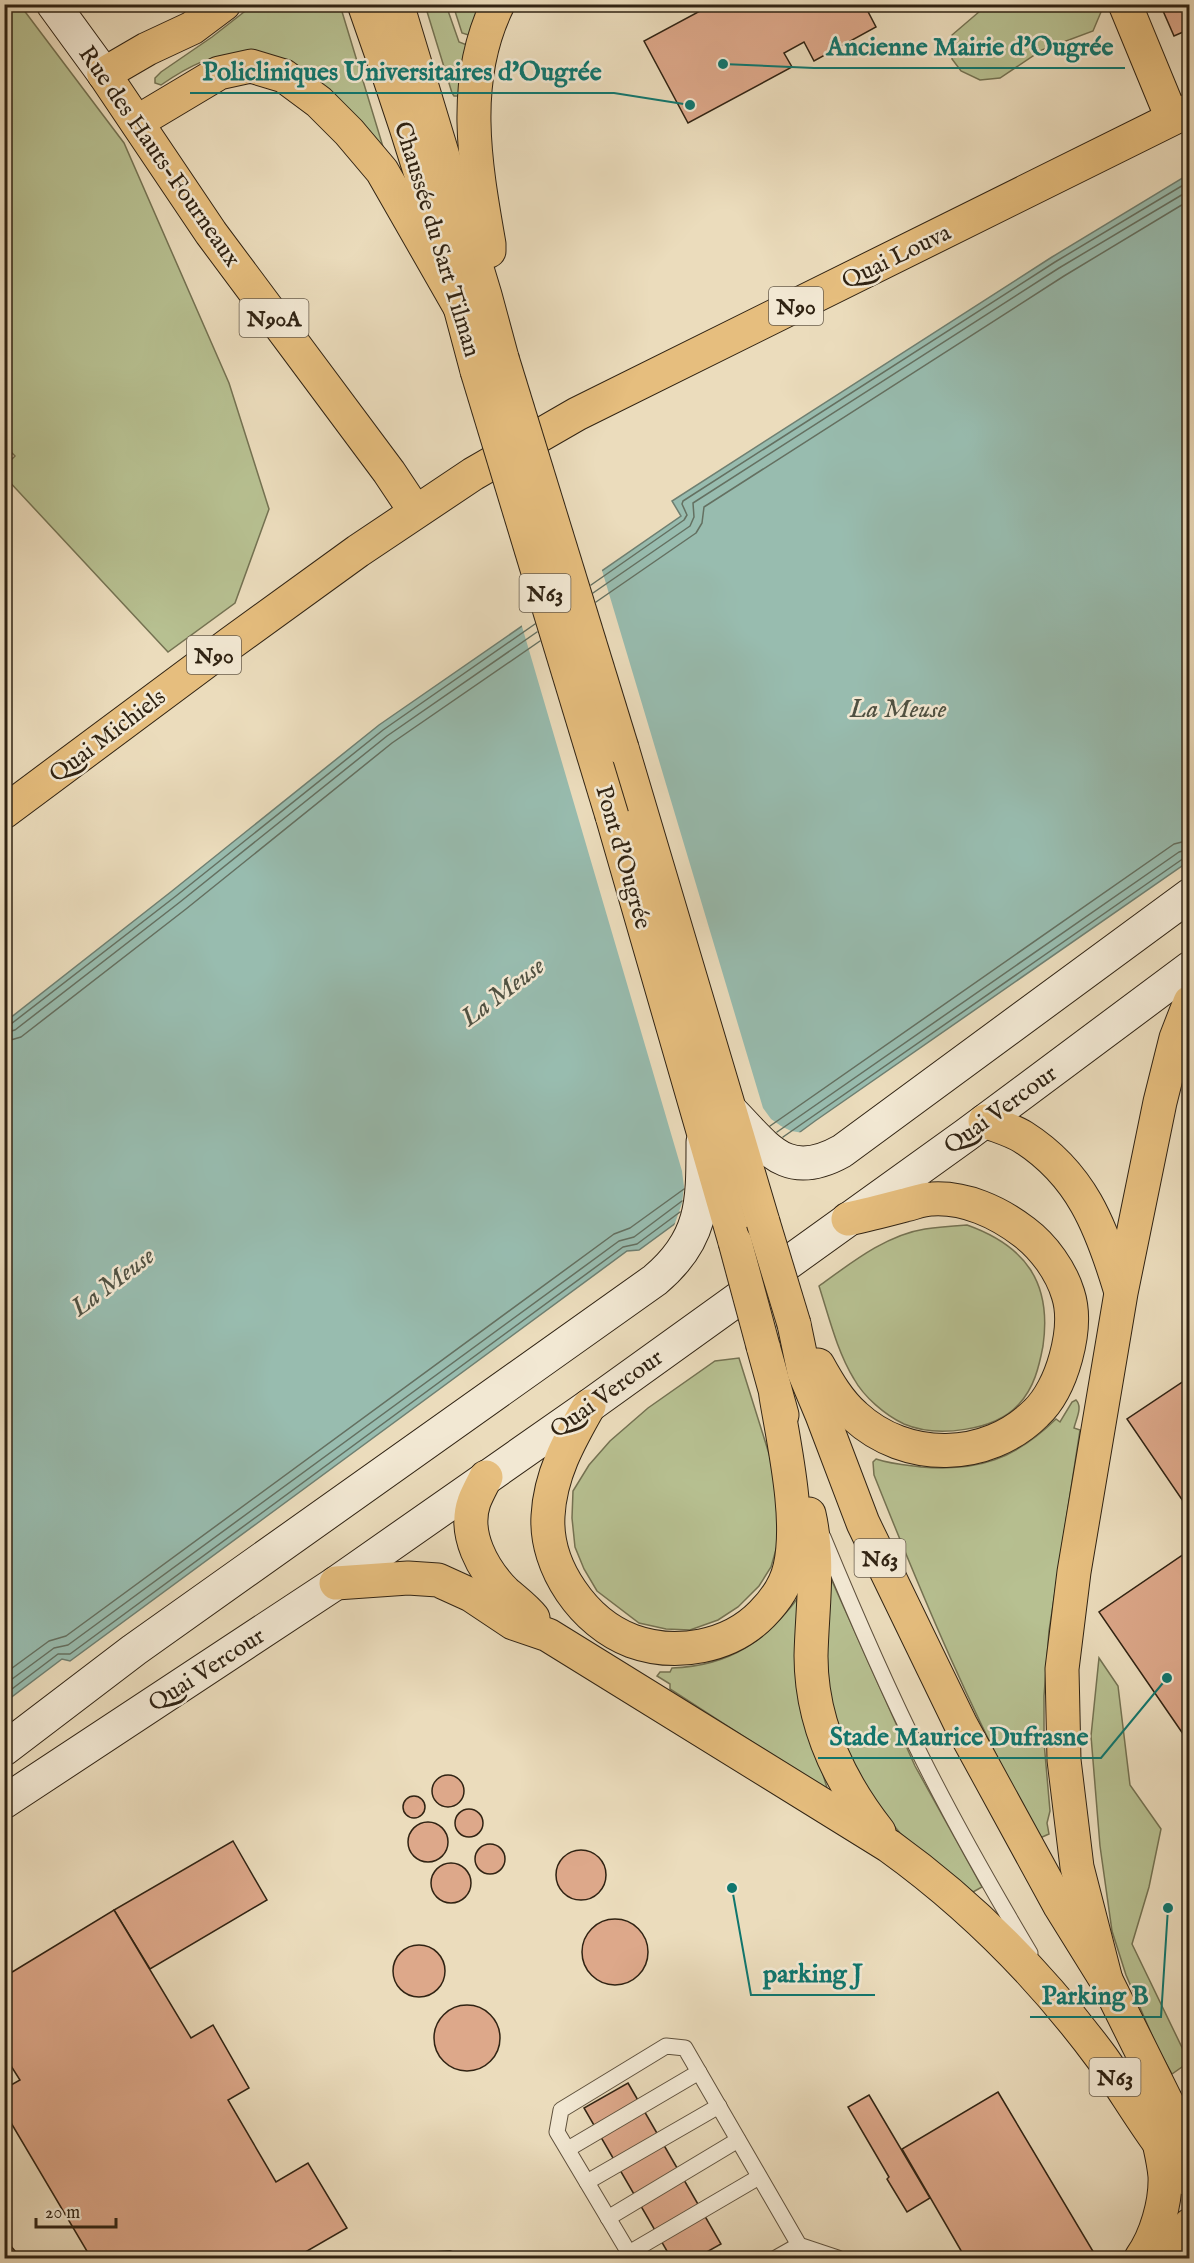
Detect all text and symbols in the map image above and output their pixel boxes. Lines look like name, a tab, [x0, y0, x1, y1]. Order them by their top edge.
callout: Ancienne Mairie d'Ougrée	[814, 24, 1125, 68]
text: Ancienne Mairie d'Ougrée	[826, 31, 1113, 64]
street label: Rue des Hauts-Fourneaux	[71, 40, 247, 274]
callout: Policliniques Universitaires d'Ougrée	[190, 49, 614, 93]
text: Policliniques Universitaires d'Ougrée	[202, 56, 602, 89]
street label: Chaussée du Sart Tilman	[386, 118, 487, 361]
street label: Quai Louva	[837, 217, 957, 297]
road number: N90	[769, 287, 823, 325]
road number: N90A	[240, 299, 308, 337]
road number: N63	[520, 574, 570, 612]
road number: N90	[187, 636, 241, 674]
street label: Quai Michiels	[43, 682, 173, 790]
water label: La Meuse	[849, 693, 947, 726]
street label: Pont d'Ougrée	[587, 782, 658, 933]
water label: La Meuse	[453, 950, 552, 1035]
street label: Quai Vercour	[938, 1059, 1064, 1162]
water label: La Meuse	[63, 1240, 162, 1325]
street label: Quai Vercour	[544, 1343, 670, 1446]
road number: N63	[854, 1539, 906, 1577]
street label: Quai Vercour	[143, 1621, 271, 1719]
callout: Stade Maurice Dufrasne	[818, 1714, 1101, 1758]
text: Stade Maurice Dufrasne	[830, 1721, 1088, 1754]
callout: parking J	[751, 1951, 875, 1995]
text: parking J	[762, 1958, 863, 1991]
callout: Parking B	[1030, 1973, 1161, 2017]
text: Parking B	[1041, 1980, 1149, 2013]
road number: N63	[1090, 2058, 1140, 2096]
scale bar	[36, 2191, 116, 2229]
text: 20 m	[45, 2202, 80, 2225]

